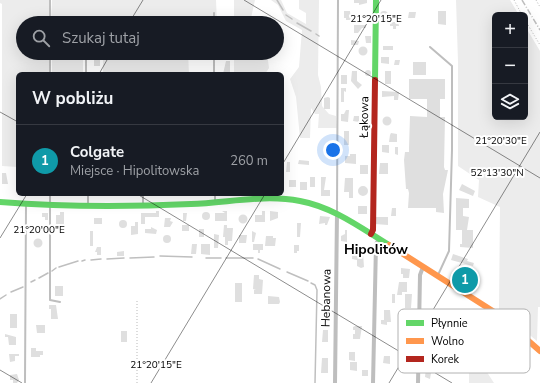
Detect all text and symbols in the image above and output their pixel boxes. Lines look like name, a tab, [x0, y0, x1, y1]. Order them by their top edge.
text: 21°20'15"E	[350, 12, 402, 26]
map controls	[492, 12, 528, 120]
button: +	[492, 12, 528, 48]
search box	[16, 16, 284, 60]
icon: search	[30, 27, 52, 49]
text: Szukaj tutaj	[62, 28, 140, 48]
button: −	[492, 48, 528, 84]
button: layers	[492, 84, 528, 120]
text: W pobliżu	[32, 87, 113, 110]
street label: Łąkowa	[356, 96, 372, 139]
text: 21°20'30"E	[475, 134, 527, 148]
your location	[323, 140, 343, 160]
text: Colgate	[70, 142, 124, 162]
text: 1	[41, 152, 49, 170]
text: 260 m	[230, 152, 268, 170]
text: Miejsce · Hipolitowska	[70, 162, 199, 180]
text: 52°13'30"N	[470, 166, 524, 180]
text: 21°20'00"E	[13, 223, 65, 237]
district label: Hipolitów	[344, 240, 408, 259]
pin: 1	[452, 265, 478, 295]
street label: Hebanowa	[317, 269, 335, 327]
legend	[398, 309, 530, 373]
text: Płynnie	[431, 316, 468, 331]
text: Wolno	[431, 334, 464, 349]
text: Korek	[431, 352, 460, 367]
text: 21°20'15"E	[130, 358, 182, 372]

